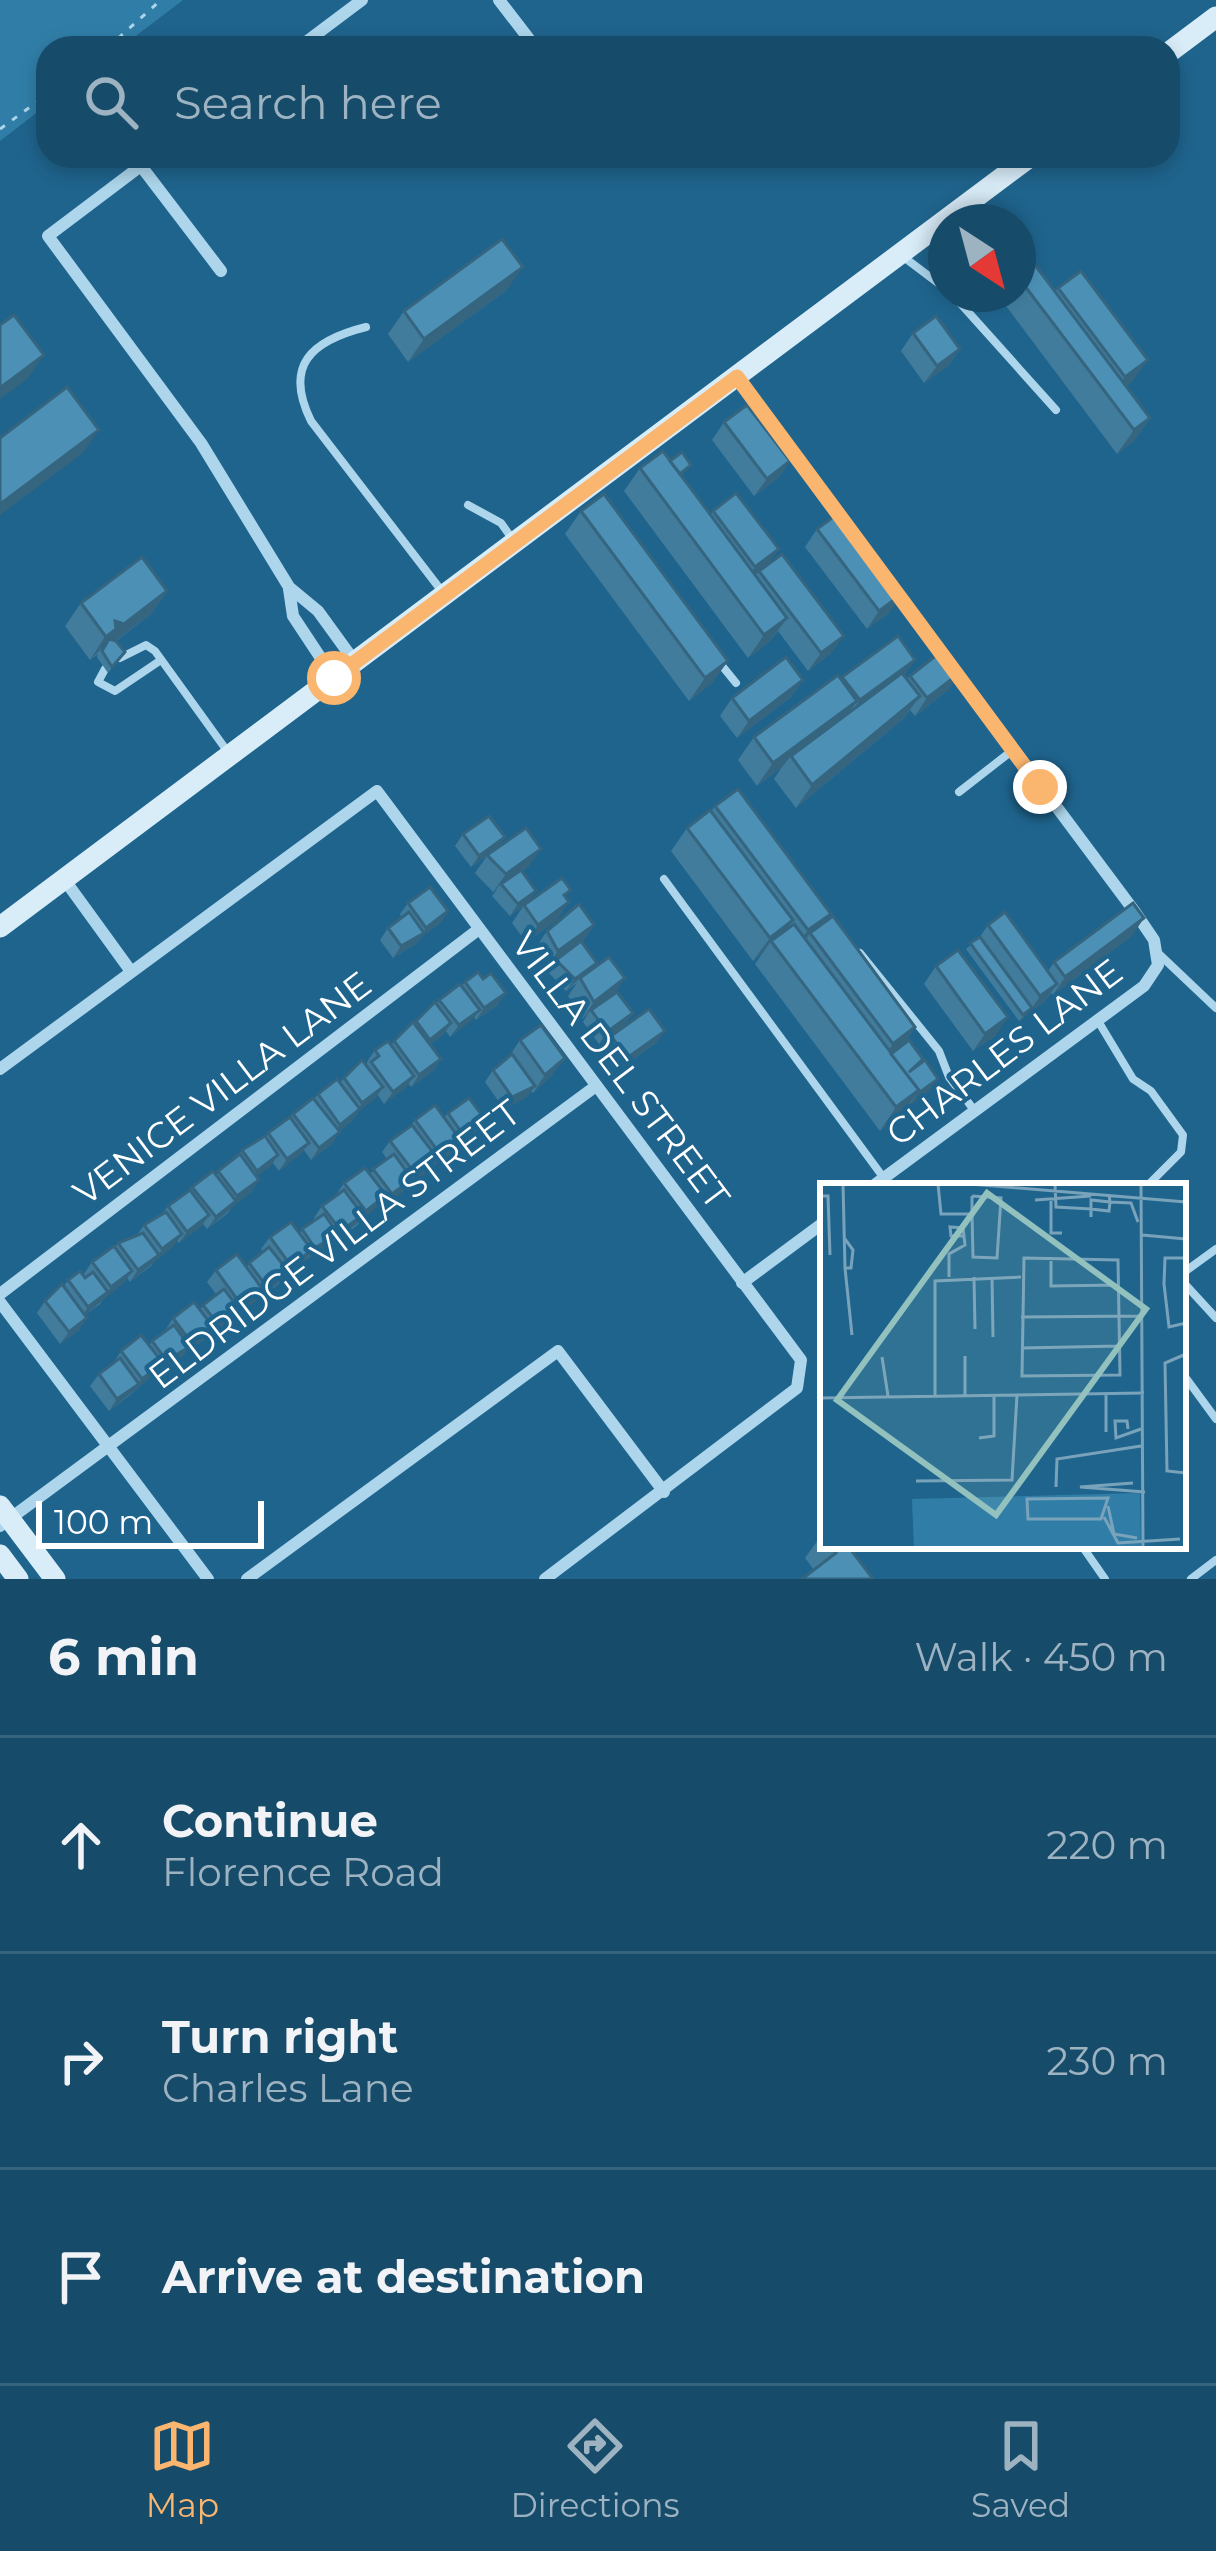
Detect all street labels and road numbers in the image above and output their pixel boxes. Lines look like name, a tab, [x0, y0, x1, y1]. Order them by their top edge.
street label: VILLA DEL STREET	[503, 923, 740, 1217]
street label: CHARLES LANE	[877, 949, 1131, 1155]
street label: VENICE VILLA LANE	[64, 962, 380, 1214]
street label: ELDRIDGE VILLA STREET	[140, 1090, 529, 1398]

